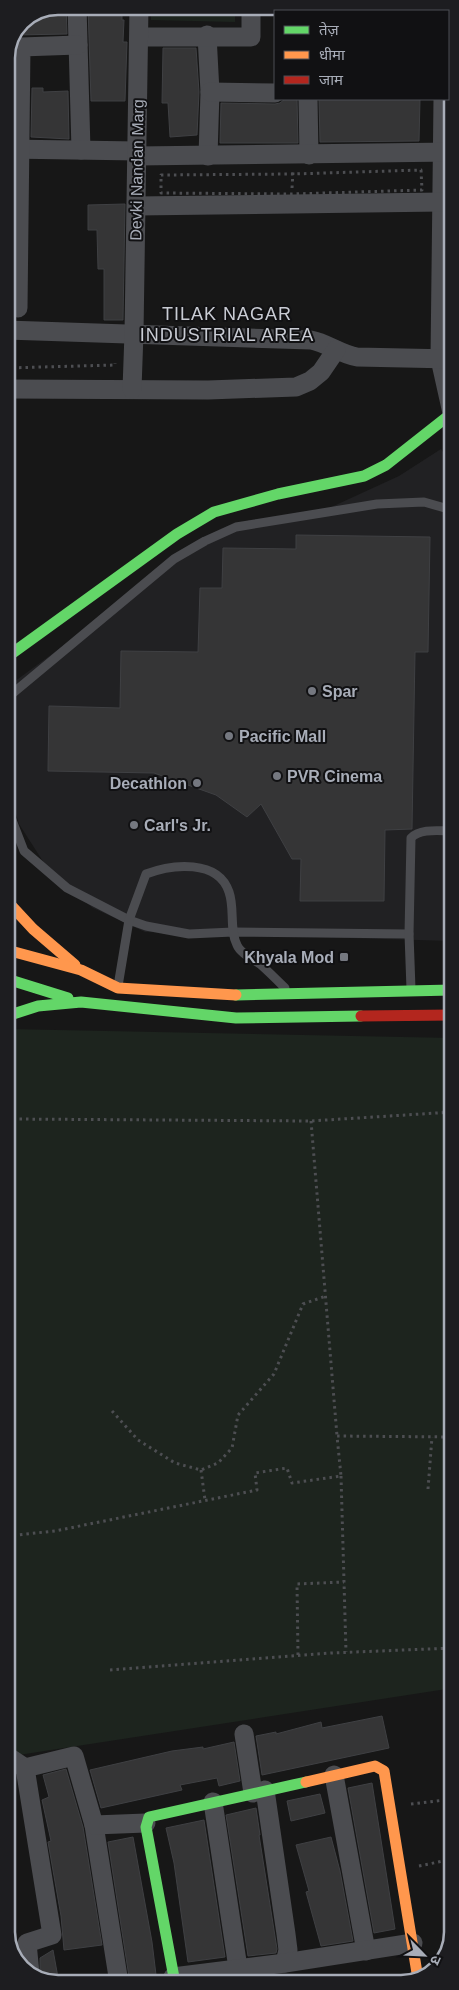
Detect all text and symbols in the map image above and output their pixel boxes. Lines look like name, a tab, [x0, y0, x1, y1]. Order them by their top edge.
legend	[274, 10, 449, 100]
text: तेज़	[319, 21, 340, 38]
text: धीमा	[319, 46, 346, 63]
text: जाम	[319, 71, 344, 88]
street label: Devki Nandan Marg	[127, 99, 147, 241]
district label: TILAK NAGAR INDUSTRIAL AREA	[140, 304, 314, 345]
place label: Spar	[322, 683, 358, 700]
marker: Spar	[306, 685, 318, 697]
place label: Pacific Mall	[239, 728, 326, 745]
marker: Pacific Mall	[223, 730, 235, 742]
place label: PVR Cinema	[287, 768, 382, 785]
marker: PVR Cinema	[271, 770, 283, 782]
place label: Decathlon	[110, 775, 187, 792]
marker: Decathlon	[191, 777, 203, 789]
place label: Carl's Jr.	[144, 817, 211, 834]
marker: Carl's Jr.	[128, 819, 140, 831]
place label: Khyala Mod	[244, 949, 334, 966]
marker: Khyala Mod	[338, 951, 350, 963]
north arrow	[399, 1930, 449, 1980]
text: उ	[427, 1953, 445, 1968]

